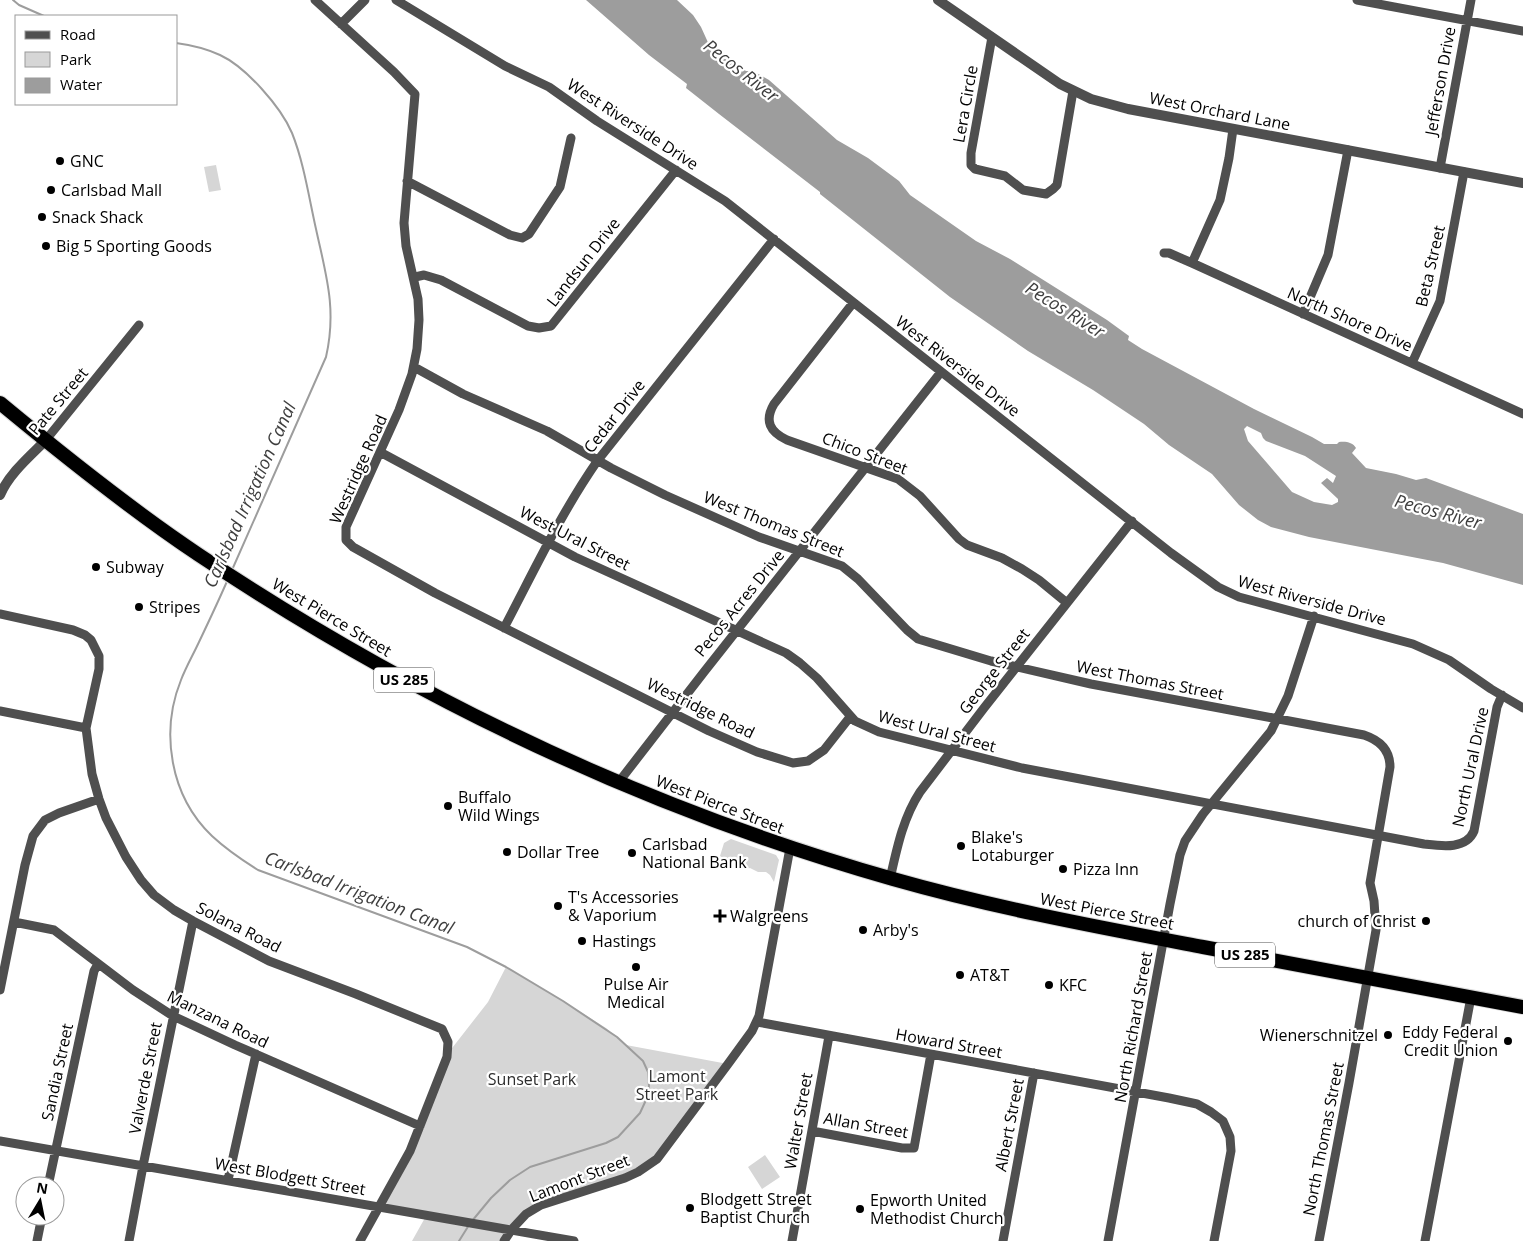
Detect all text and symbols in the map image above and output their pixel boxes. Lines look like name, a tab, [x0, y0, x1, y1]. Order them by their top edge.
legend	[15, 15, 178, 105]
text: Road	[60, 24, 96, 44]
street label: Jefferson Drive	[1419, 25, 1460, 139]
water label: Pecos River	[699, 33, 785, 108]
text: Park	[60, 49, 91, 69]
street label: Lera Circle	[947, 64, 983, 144]
street label: West Riverside Drive	[563, 73, 703, 175]
text: Water	[60, 74, 102, 94]
street label: West Orchard Lane	[1148, 87, 1292, 135]
place label: GNC	[70, 150, 104, 172]
marker: GNC	[54, 155, 66, 167]
place label: Carlsbad Mall	[61, 179, 162, 201]
marker: Carlsbad Mall	[45, 184, 57, 196]
place label: Snack Shack	[52, 206, 144, 228]
marker: Snack Shack	[36, 211, 48, 223]
street label: Landsun Drive	[541, 213, 625, 311]
street label: Beta Street	[1410, 223, 1450, 309]
place label: Big 5 Sporting Goods	[56, 235, 212, 257]
marker: Big 5 Sporting Goods	[40, 240, 52, 252]
water label: Pecos River	[1021, 275, 1110, 343]
street label: North Shore Drive	[1284, 282, 1416, 356]
street label: West Riverside Drive	[891, 310, 1025, 422]
street label: Pate Street	[23, 362, 93, 439]
street label: Cedar Drive	[578, 375, 650, 457]
water label: Carlsbad Irrigation Canal	[197, 398, 301, 591]
street label: Westridge Road	[324, 411, 392, 527]
street label: Chico Street	[819, 427, 911, 480]
street label: West Thomas Street	[700, 486, 848, 562]
water label: Pecos River	[1392, 488, 1485, 534]
street label: West Ural Street	[516, 501, 634, 575]
street label: Pecos Acres Drive	[689, 545, 789, 661]
place label: Subway	[106, 556, 165, 578]
marker: Subway	[90, 561, 102, 573]
street label: West Riverside Drive	[1236, 570, 1388, 630]
street label: West Pierce Street	[268, 573, 396, 662]
place label: Stripes	[149, 596, 200, 618]
marker: Stripes	[133, 601, 145, 613]
street label: George Street	[954, 623, 1035, 718]
street label: West Thomas Street	[1074, 655, 1226, 705]
road number: US 285	[374, 668, 434, 692]
street label: Westridge Road	[643, 672, 759, 744]
street label: West Ural Street	[876, 705, 999, 757]
street label: North Ural Drive	[1447, 705, 1493, 829]
street label: West Pierce Street	[653, 769, 788, 839]
place label: Buffalo Wild Wings	[458, 786, 540, 826]
marker: Buffalo Wild Wings	[442, 800, 454, 812]
place label: Blake's Lotaburger	[971, 826, 1054, 866]
place label: Carlsbad National Bank	[642, 833, 747, 873]
marker: Blake's Lotaburger	[955, 840, 967, 852]
place label: Dollar Tree	[517, 841, 599, 863]
water label: Carlsbad Irrigation Canal	[261, 845, 458, 939]
marker: Dollar Tree	[501, 846, 513, 858]
marker: Carlsbad National Bank	[626, 847, 638, 859]
place label: Pizza Inn	[1073, 858, 1139, 880]
marker: Pizza Inn	[1057, 863, 1069, 875]
place label: T's Accessories & Vaporium	[568, 886, 679, 926]
street label: West Pierce Street	[1038, 887, 1176, 935]
street label: Solana Road	[193, 896, 285, 958]
marker: T's Accessories & Vaporium	[552, 900, 564, 912]
place label: Walgreens	[730, 905, 808, 927]
marker: Walgreens	[714, 910, 726, 922]
place label: church of Christ	[1298, 910, 1416, 932]
marker: church of Christ	[1420, 915, 1432, 927]
place label: Arby's	[873, 919, 919, 941]
marker: Arby's	[857, 924, 869, 936]
place label: Hastings	[592, 930, 656, 952]
marker: Hastings	[576, 935, 588, 947]
road number: US 285	[1215, 942, 1275, 968]
street label: North Richard Street	[1109, 949, 1157, 1104]
marker: Pulse Air Medical	[630, 961, 642, 973]
place label: AT&T	[970, 964, 1010, 986]
marker: AT&T	[954, 969, 966, 981]
place label: Pulse Air Medical	[604, 973, 669, 1013]
place label: KFC	[1059, 974, 1087, 996]
marker: KFC	[1043, 979, 1055, 991]
street label: Manzana Road	[164, 985, 272, 1053]
street label: Valverde Street	[123, 1020, 167, 1136]
street label: Sandia Street	[36, 1021, 78, 1123]
place label: Eddy Federal Credit Union	[1402, 1021, 1498, 1061]
street label: Howard Street	[894, 1023, 1004, 1063]
place label: Wienerschnitzel	[1260, 1024, 1378, 1046]
marker: Wienerschnitzel	[1382, 1029, 1394, 1041]
marker: Eddy Federal Credit Union	[1502, 1035, 1514, 1047]
street label: North Thomas Street	[1297, 1060, 1349, 1218]
park label: Lamont Street Park	[636, 1065, 719, 1105]
park label: Sunset Park	[488, 1068, 577, 1090]
street label: Walter Street	[779, 1071, 817, 1171]
street label: Albert Street	[989, 1076, 1029, 1173]
street label: Allan Street	[822, 1107, 910, 1143]
street label: Lamont Street	[526, 1149, 633, 1207]
street label: West Blodgett Street	[213, 1152, 368, 1200]
north arrow	[15, 1176, 65, 1226]
text: N	[35, 1177, 50, 1198]
place label: Blodgett Street Baptist Church	[700, 1188, 812, 1228]
place label: Epworth United Methodist Church	[870, 1189, 1004, 1229]
marker: Blodgett Street Baptist Church	[684, 1202, 696, 1214]
marker: Epworth United Methodist Church	[854, 1203, 866, 1215]

